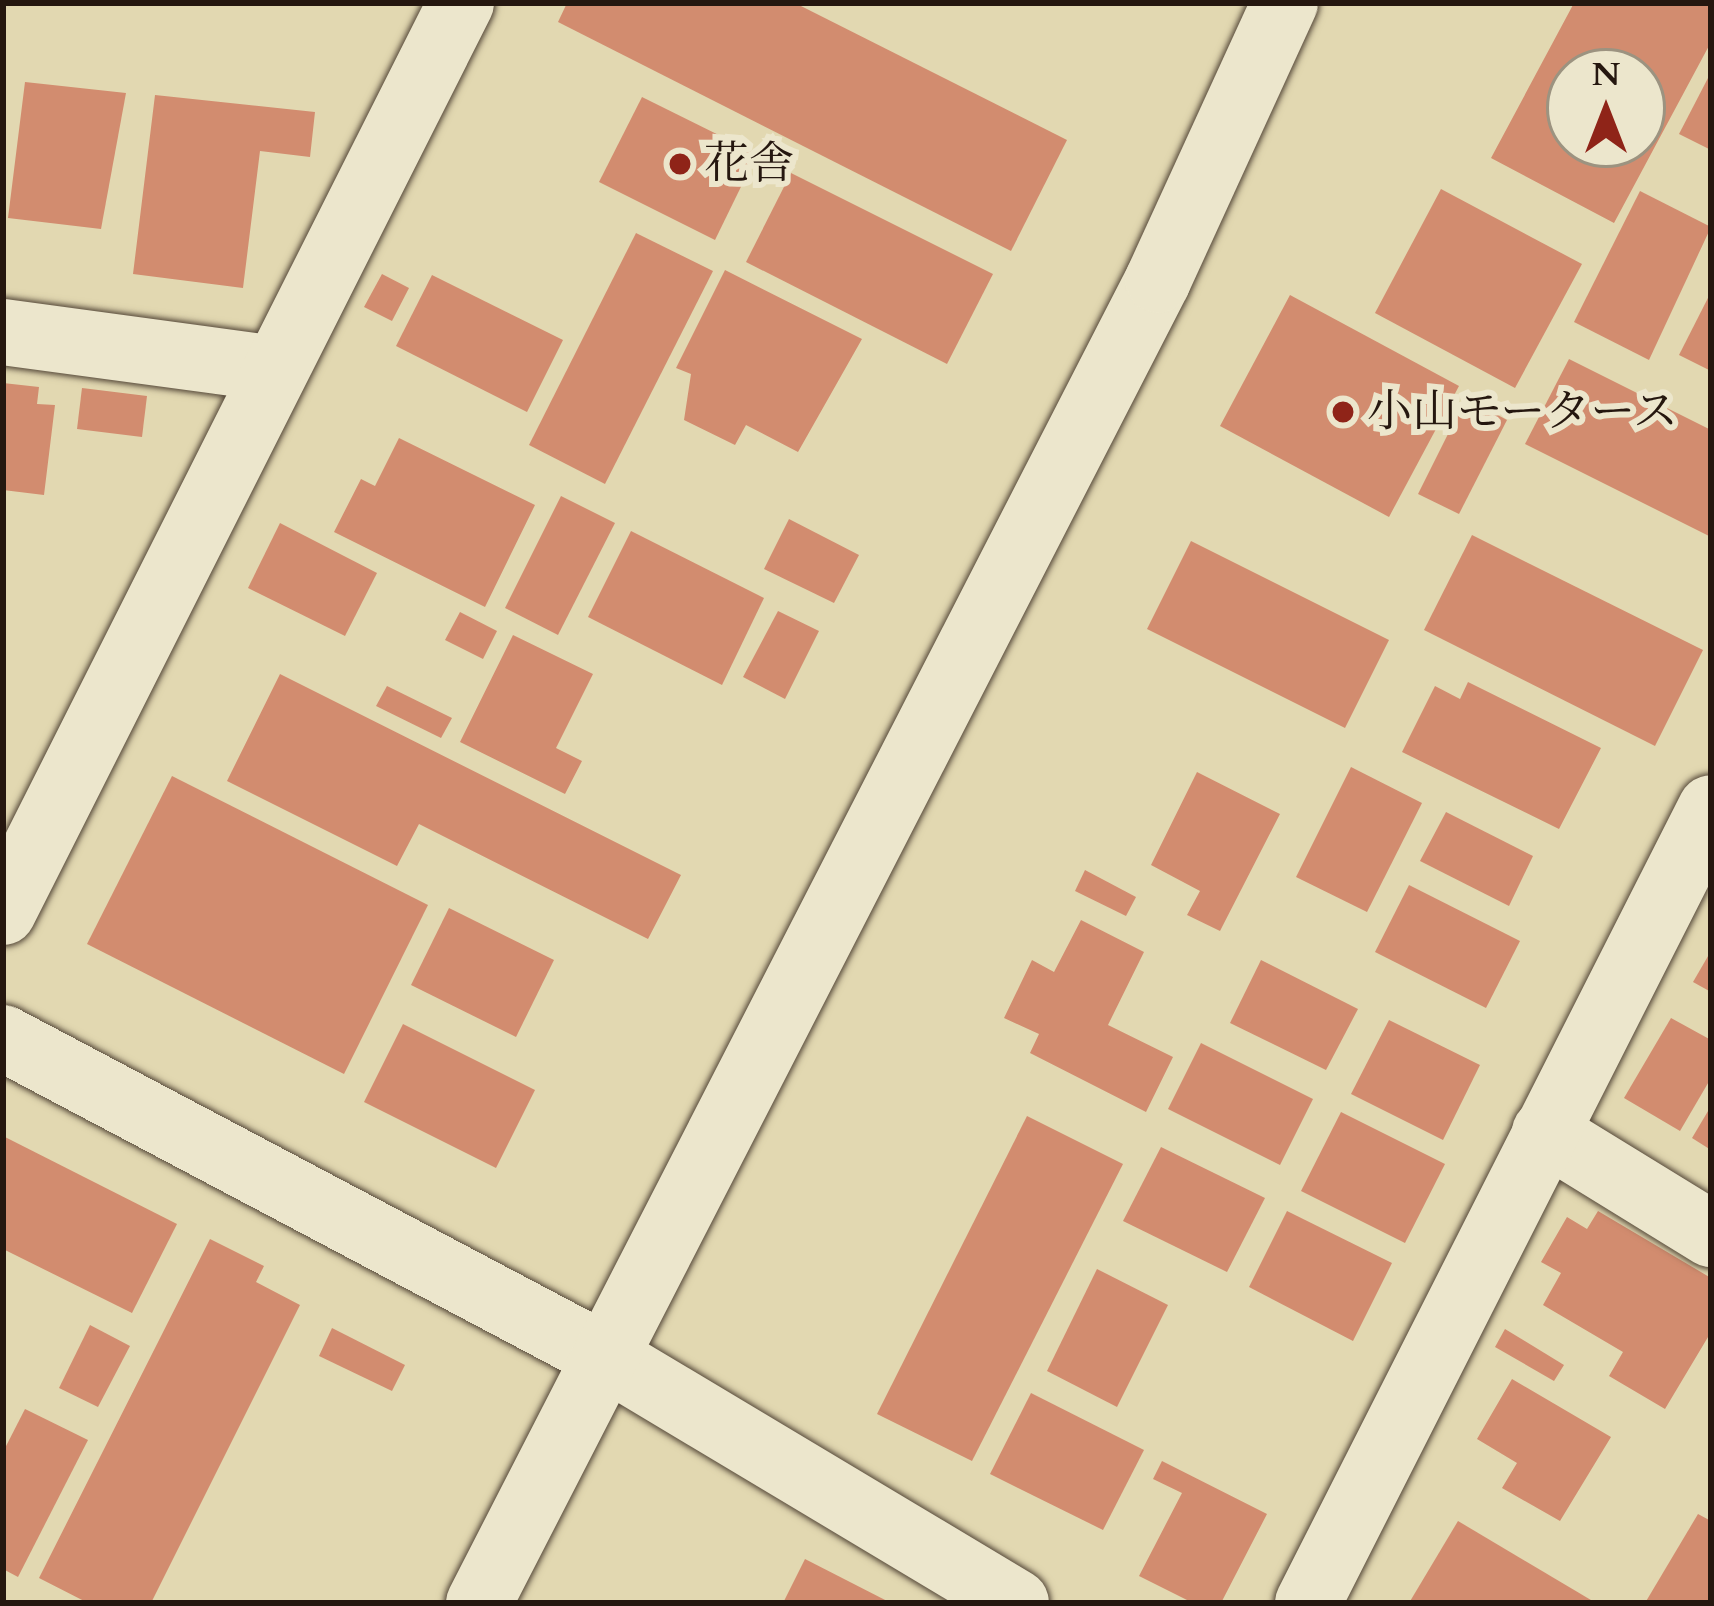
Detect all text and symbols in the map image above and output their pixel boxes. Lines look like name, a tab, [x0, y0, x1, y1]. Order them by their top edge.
north arrow	[1546, 48, 1666, 168]
text: N	[1592, 52, 1620, 97]
place label: 花舎	[704, 137, 794, 191]
marker: 花舎	[667, 151, 693, 177]
place label: 小山モータース	[1367, 385, 1680, 439]
marker: 小山モータース	[1330, 399, 1356, 425]

